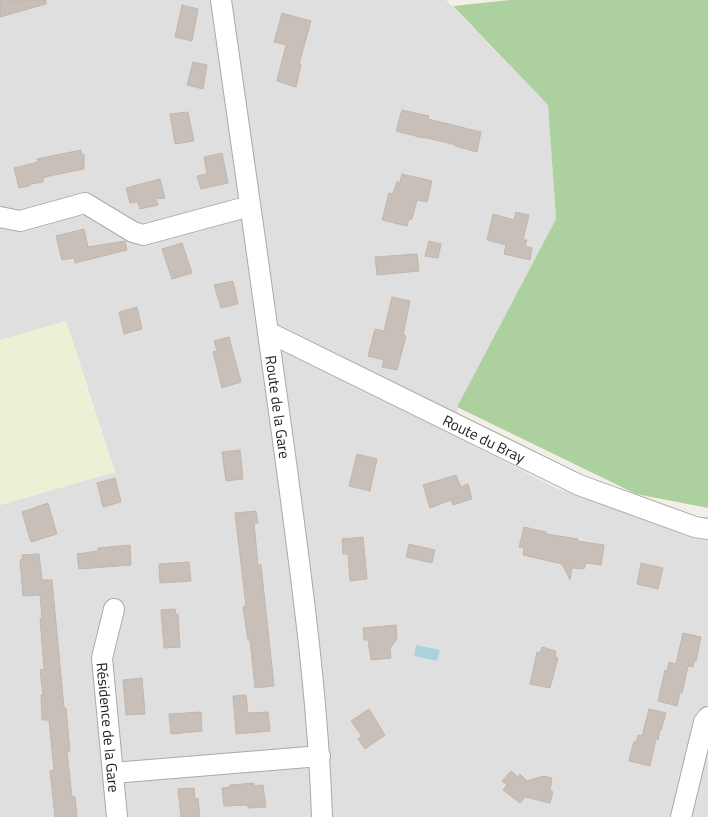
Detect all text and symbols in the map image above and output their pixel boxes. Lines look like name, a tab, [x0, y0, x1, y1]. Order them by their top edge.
street label: Route de la Gare	[260, 354, 297, 460]
street label: Route du Bray	[439, 408, 529, 468]
street label: Résidence de la Gare	[91, 661, 126, 793]

